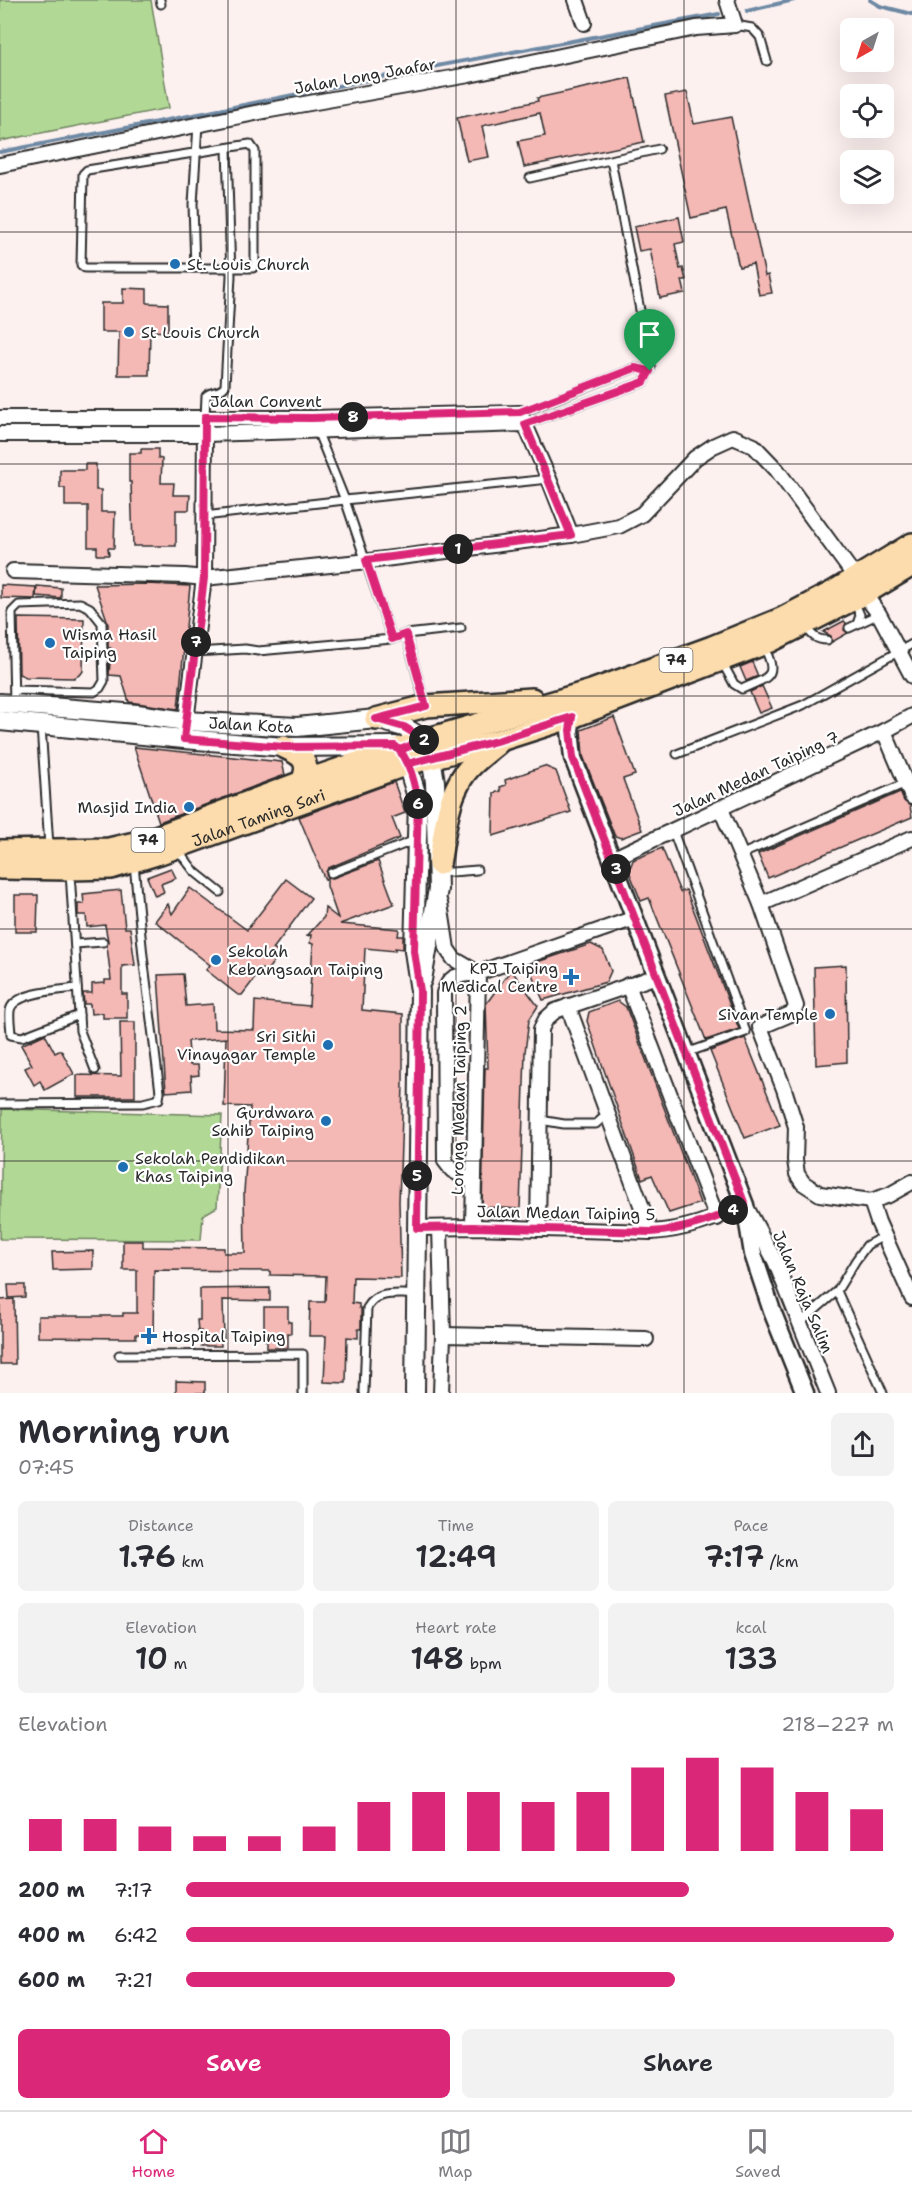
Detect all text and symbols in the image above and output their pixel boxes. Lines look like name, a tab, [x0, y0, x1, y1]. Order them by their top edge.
north arrow	[840, 18, 894, 72]
map controls	[840, 18, 894, 204]
street label: Jalan Long Jaafar	[292, 53, 438, 99]
button: locate	[840, 84, 894, 138]
button: layers	[840, 150, 894, 204]
place label: St. Louis Church	[187, 254, 310, 275]
marker: St. Louis Church	[168, 257, 182, 271]
pin	[624, 309, 675, 371]
icon: arrive	[633, 318, 666, 351]
place label: St Louis Church	[141, 322, 260, 343]
marker: St Louis Church	[122, 325, 136, 339]
street label: Jalan Convent	[210, 391, 322, 412]
pin: 8	[338, 402, 368, 432]
text: 8	[347, 406, 359, 427]
pin: 1	[443, 534, 473, 564]
text: 1	[454, 538, 462, 559]
place label: Wisma Hasil Taiping	[62, 624, 157, 663]
pin: 7	[181, 627, 211, 657]
text: 7	[190, 631, 202, 652]
marker: Wisma Hasil Taiping	[43, 636, 57, 650]
road number: 74	[660, 648, 692, 672]
street label: Jalan Kota	[208, 712, 294, 737]
pin: 2	[409, 725, 439, 755]
street label: Jalan Medan Taiping 7	[670, 726, 842, 822]
text: 2	[418, 729, 430, 750]
street label: Jalan Taming Sari	[189, 784, 328, 851]
pin: 6	[403, 789, 433, 819]
text: 6	[412, 793, 424, 814]
place label: Masjid India	[78, 797, 177, 818]
marker: Masjid India	[182, 800, 196, 814]
road number: 74	[132, 828, 164, 852]
pin: 3	[601, 854, 631, 884]
text: 3	[610, 858, 622, 879]
place label: Sekolah Kebangsaan Taiping	[228, 941, 383, 980]
marker: Sekolah Kebangsaan Taiping	[209, 953, 223, 967]
place label: KPJ Taiping Medical Centre	[441, 958, 558, 997]
marker: KPJ Taiping Medical Centre	[562, 968, 580, 986]
place label: Sivan Temple	[718, 1004, 818, 1025]
street label: Lorong Medan Taiping 2	[447, 1005, 471, 1195]
marker: Sivan Temple	[823, 1007, 837, 1021]
place label: Sri Sithi Vinayagar Temple	[177, 1026, 316, 1065]
marker: Sri Sithi Vinayagar Temple	[321, 1038, 335, 1052]
place label: Gurdwara Sahib Taiping	[211, 1102, 314, 1141]
marker: Gurdwara Sahib Taiping	[319, 1114, 333, 1128]
place label: Sekolah Pendidikan Khas Taiping	[135, 1148, 285, 1187]
marker: Sekolah Pendidikan Khas Taiping	[116, 1160, 130, 1174]
pin: 5	[402, 1161, 432, 1191]
text: 5	[412, 1165, 422, 1186]
pin: 4	[718, 1195, 748, 1225]
text: 4	[727, 1199, 739, 1220]
street label: Jalan Medan Taiping 5	[476, 1201, 656, 1225]
street label: Jalan Raja Salim	[768, 1228, 838, 1356]
place label: Hospital Taiping	[162, 1326, 286, 1347]
marker: Hospital Taiping	[140, 1327, 158, 1345]
text: Morning run	[18, 1409, 230, 1454]
button: share	[831, 1413, 894, 1476]
text: 07:45	[18, 1454, 74, 1480]
text: Distance	[128, 1515, 194, 1536]
text: Time	[438, 1515, 474, 1536]
text: Pace	[733, 1515, 769, 1536]
text: 1.76	[118, 1536, 176, 1577]
text: 12:49	[415, 1536, 497, 1577]
text: 7:17	[704, 1536, 764, 1577]
text: km	[176, 1551, 204, 1572]
text: /km	[764, 1551, 798, 1572]
text: Elevation	[125, 1617, 197, 1638]
text: Heart rate	[415, 1617, 497, 1638]
text: kcal	[735, 1617, 767, 1638]
text: 10	[135, 1638, 168, 1679]
text: 148	[410, 1638, 464, 1679]
text: 133	[724, 1638, 778, 1679]
text: m	[168, 1653, 187, 1674]
text: bpm	[464, 1653, 502, 1674]
text: Elevation	[18, 1711, 108, 1737]
text: 218–227 m	[781, 1711, 894, 1737]
text: 200 m	[18, 1877, 85, 1903]
text: 7:17	[114, 1877, 153, 1903]
text: 400 m	[18, 1922, 85, 1948]
text: 6:42	[114, 1922, 158, 1948]
text: 600 m	[18, 1967, 85, 1993]
text: 7:21	[114, 1967, 153, 1993]
button: Save	[18, 2029, 450, 2098]
button: Share	[462, 2029, 894, 2098]
tab: Home	[131, 2125, 175, 2182]
tab: Map	[438, 2125, 472, 2182]
tab: Saved	[735, 2125, 781, 2182]

